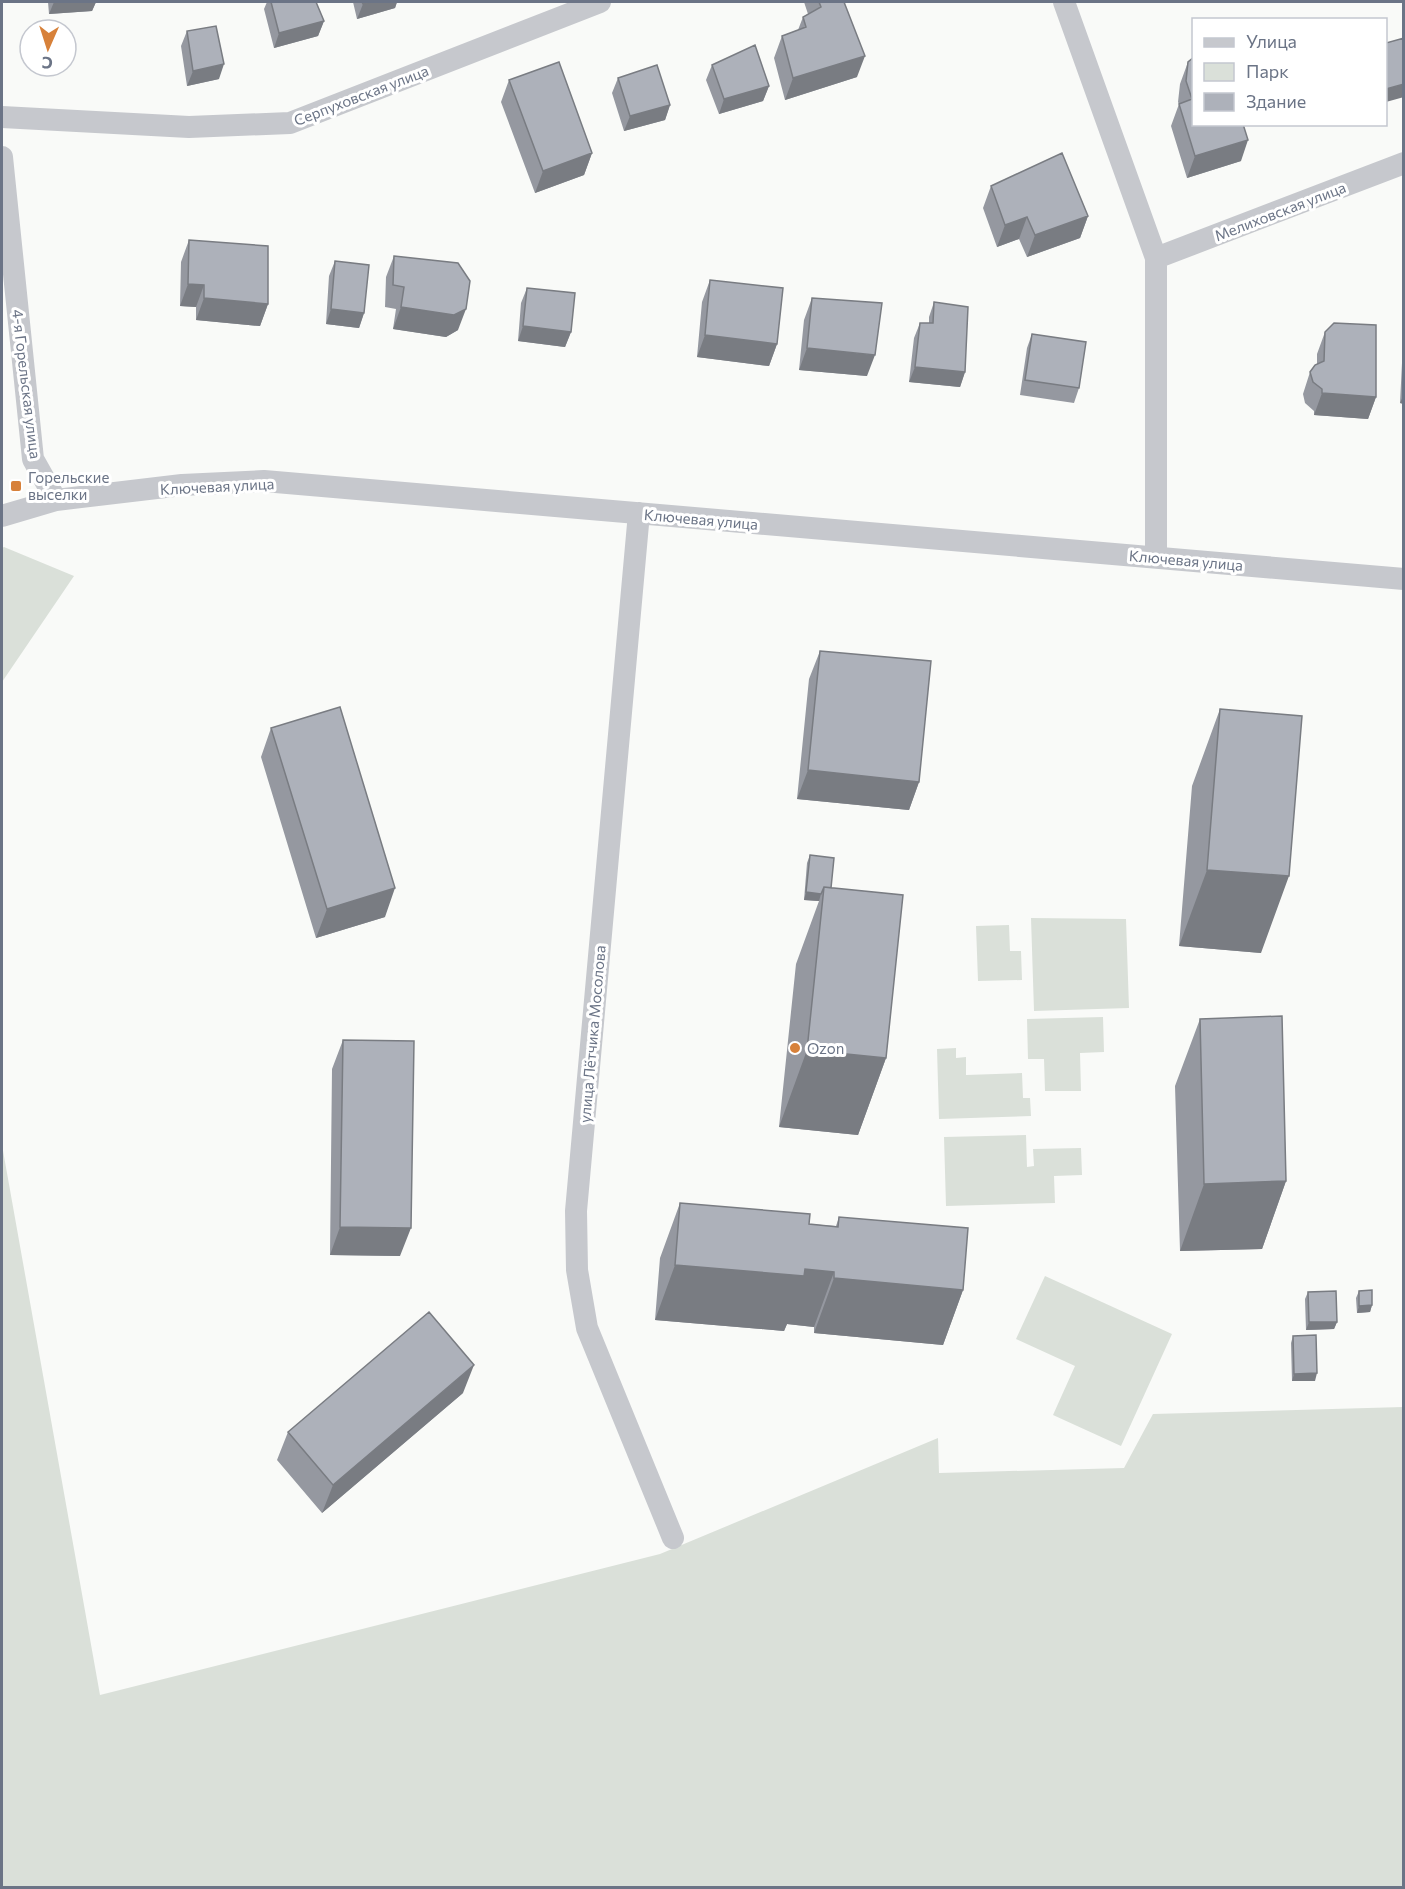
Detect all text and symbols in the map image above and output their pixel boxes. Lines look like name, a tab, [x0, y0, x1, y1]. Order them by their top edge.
north arrow	[18, 18, 78, 78]
legend	[1192, 18, 1387, 126]
text: Улица	[1246, 30, 1297, 52]
text: С	[41, 54, 53, 73]
text: Парк	[1246, 60, 1289, 82]
street label: Серпуховская улица	[291, 61, 431, 129]
text: Здание	[1246, 90, 1306, 112]
street label: Мелиховская улица	[1212, 178, 1348, 244]
street label: 4-я Горельская улица	[9, 308, 45, 460]
place label: Горельские выселки	[28, 468, 109, 503]
street label: Ключевая улица	[159, 474, 275, 498]
marker: Горельские выселки	[9, 479, 23, 493]
street label: Ключевая улица	[643, 505, 759, 533]
street label: Ключевая улица	[1128, 546, 1244, 574]
street label: улица Лётчика Мосолова	[575, 944, 609, 1124]
place label: Ozon	[807, 1039, 844, 1057]
marker: Ozon	[788, 1041, 802, 1055]

